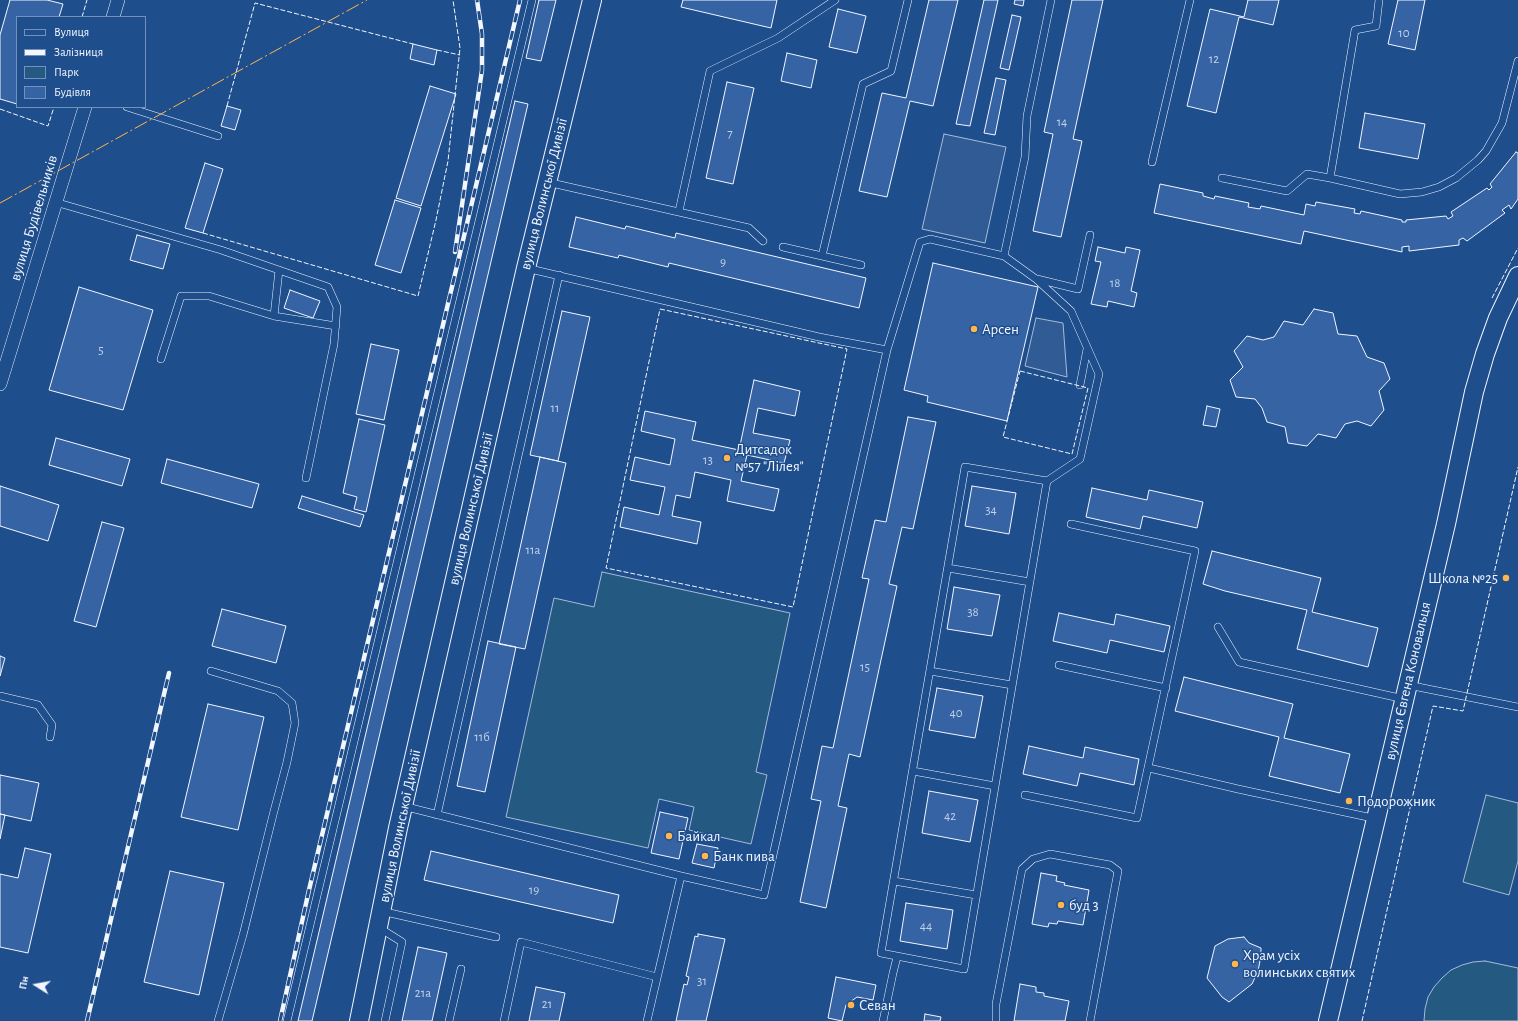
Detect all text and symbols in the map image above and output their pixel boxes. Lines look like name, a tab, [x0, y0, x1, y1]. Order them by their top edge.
legend	[16, 16, 146, 108]
house number: 10	[1398, 25, 1410, 41]
text: Вулиця	[54, 26, 89, 38]
text: Залізниця	[54, 46, 103, 58]
house number: 12	[1209, 51, 1219, 67]
text: Парк	[54, 66, 79, 78]
text: Будівля	[54, 86, 91, 98]
house number: 14	[1057, 114, 1067, 130]
street label: вулиця Волинської Дивізії	[516, 116, 572, 272]
house number: 7	[727, 125, 733, 141]
street label: вулиця Будівельників	[6, 153, 62, 283]
house number: 9	[720, 254, 726, 270]
house number: 18	[1110, 275, 1120, 291]
place label: Арсен	[982, 320, 1019, 338]
marker: Арсен	[969, 324, 979, 334]
house number: 5	[98, 342, 104, 358]
house number: 11	[551, 400, 559, 416]
street label: вулиця Волинської Дивізії	[445, 431, 497, 587]
place label: Дитсадок №57 "Лілея"	[735, 440, 804, 475]
house number: 13	[703, 452, 713, 468]
marker: Дитсадок №57 "Лілея"	[722, 453, 732, 463]
house number: 34	[985, 502, 997, 518]
house number: 11а	[526, 542, 540, 558]
place label: Школа №25	[1428, 569, 1498, 587]
marker: Школа №25	[1501, 573, 1511, 583]
street label: вулиця Євгена Коновальця	[1381, 600, 1435, 762]
house number: 38	[967, 604, 979, 620]
house number: 15	[860, 659, 870, 675]
house number: 40	[949, 705, 963, 721]
house number: 11б	[474, 729, 490, 745]
street label: вулиця Волинської Дивізії	[375, 748, 425, 904]
place label: Подорожник	[1357, 792, 1435, 810]
marker: Подорожник	[1344, 796, 1354, 806]
house number: 42	[944, 808, 956, 824]
place label: Байкал	[677, 827, 721, 845]
marker: Байкал	[664, 831, 674, 841]
place label: Банк пива	[713, 847, 775, 865]
marker: Банк пива	[700, 851, 710, 861]
house number: 19	[529, 882, 539, 898]
place label: буд 3	[1069, 896, 1099, 914]
marker: буд 3	[1056, 900, 1066, 910]
house number: 44	[920, 918, 932, 934]
place label: Храм усіх волинських святих	[1243, 946, 1355, 981]
marker: Храм усіх волинських святих	[1230, 959, 1240, 969]
north arrow	[16, 965, 56, 1005]
house number: 31	[697, 973, 707, 989]
text: Пн	[17, 975, 30, 990]
house number: 21а	[415, 985, 431, 1001]
house number: 21	[542, 996, 552, 1012]
place label: Севан	[859, 996, 896, 1014]
marker: Севан	[846, 1000, 856, 1010]

